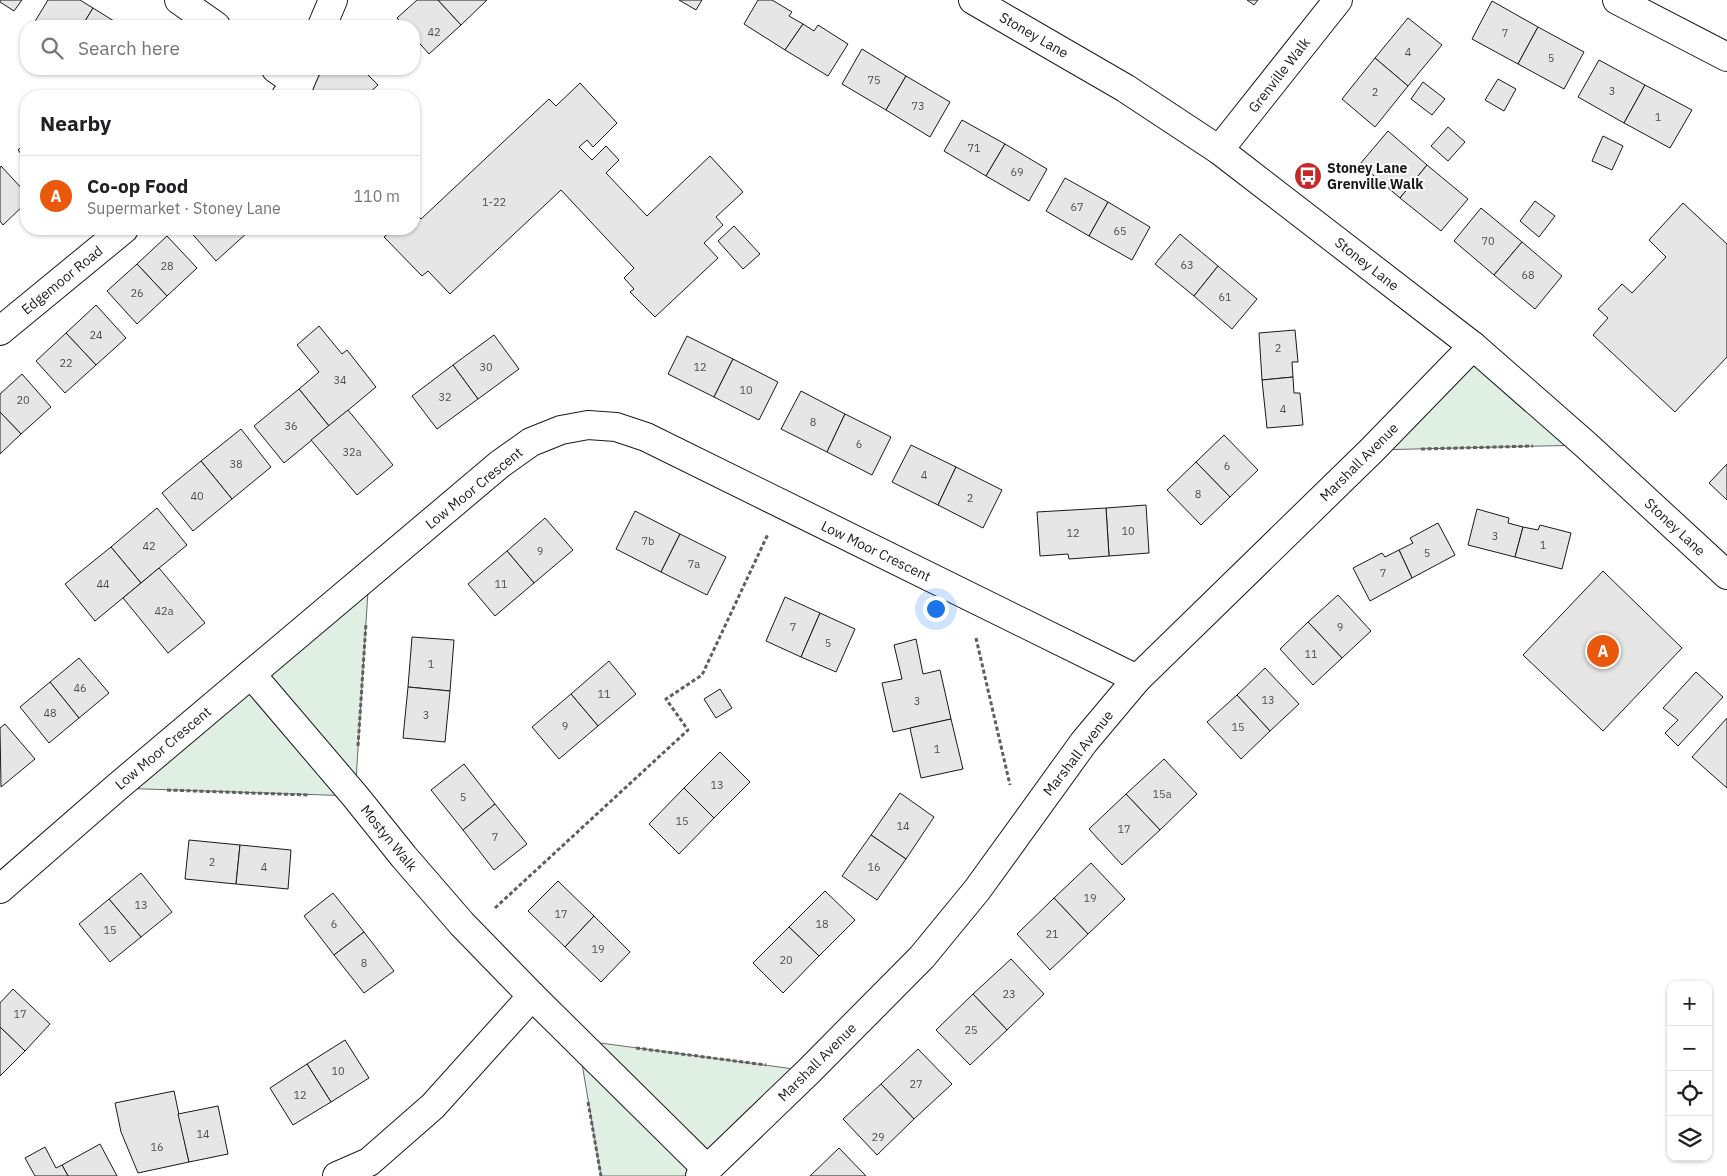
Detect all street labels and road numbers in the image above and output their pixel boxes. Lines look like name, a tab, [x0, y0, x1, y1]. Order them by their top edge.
street label: Stoney Lane	[996, 8, 1072, 62]
street label: Grenville Walk	[1244, 33, 1314, 116]
street label: Stoney Lane	[1331, 233, 1403, 295]
street label: Edgemoor Road	[18, 242, 106, 318]
street label: Marshall Avenue	[1316, 419, 1402, 505]
street label: Low Moor Crescent	[422, 443, 526, 533]
street label: Stoney Lane	[1641, 494, 1709, 560]
street label: Low Moor Crescent	[818, 517, 934, 585]
street label: Low Moor Crescent	[111, 702, 215, 793]
street label: Marshall Avenue	[1039, 706, 1117, 799]
street label: Mostyn Walk	[357, 801, 422, 875]
street label: Marshall Avenue	[774, 1019, 860, 1105]

